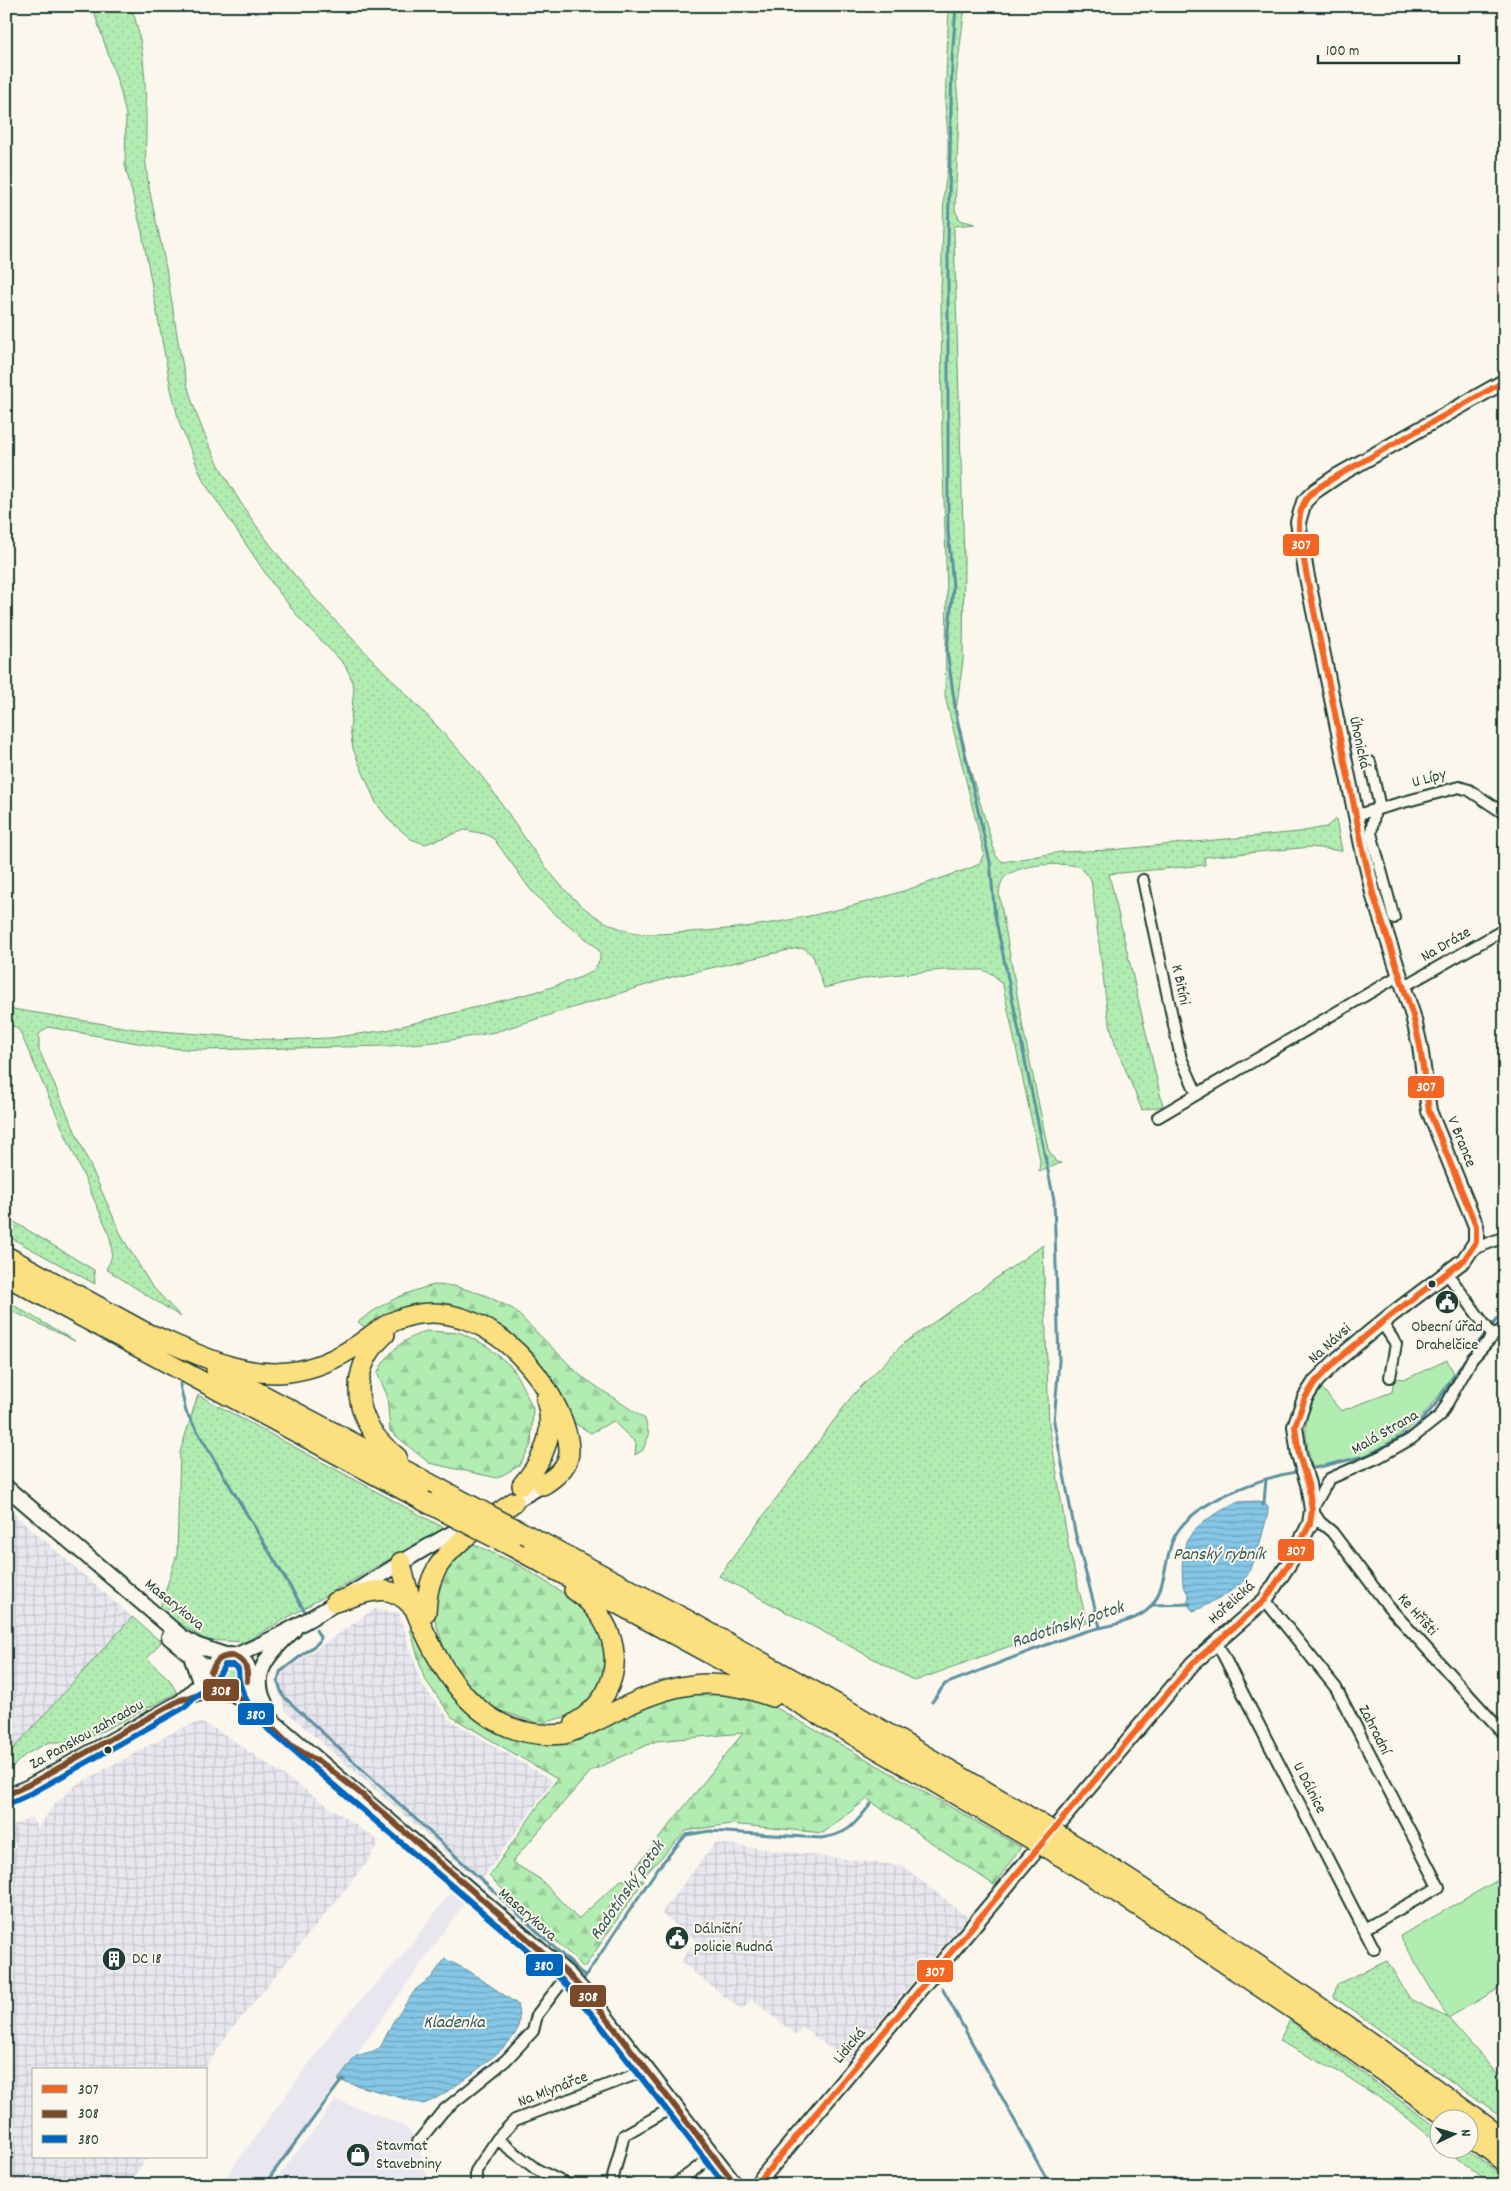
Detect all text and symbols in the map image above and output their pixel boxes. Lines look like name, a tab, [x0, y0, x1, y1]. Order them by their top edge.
scale bar	[1318, 32, 1460, 64]
text: 100 m	[1326, 41, 1359, 63]
line badge: 307	[1282, 533, 1320, 557]
text: 307	[1291, 536, 1311, 556]
street label: Úhonická	[1342, 715, 1376, 771]
street label: U Lípy	[1409, 763, 1449, 795]
street label: Na Dráze	[1417, 921, 1475, 969]
street label: K Bitíni	[1165, 963, 1195, 1007]
line badge: 307	[1407, 1075, 1445, 1099]
text: 307	[1416, 1078, 1436, 1098]
street label: V Brance	[1440, 1113, 1482, 1171]
unlabelled marker	[1427, 1279, 1437, 1289]
public building icon: Obecní úřad Drahelčice	[1434, 1289, 1460, 1315]
place label: Obecní úřad Drahelčice	[1411, 1316, 1483, 1357]
street label: Na Návsi	[1303, 1318, 1357, 1370]
street label: Malá Strana	[1347, 1404, 1423, 1461]
line badge: 307	[1277, 1538, 1315, 1562]
text: 307	[1286, 1542, 1306, 1562]
water label: Panský rybník	[1173, 1543, 1267, 1568]
street label: Masarykova	[139, 1574, 209, 1637]
street label: Hořelická	[1204, 1576, 1260, 1630]
street label: Ke Hřišti	[1391, 1588, 1443, 1642]
water label: Radotínský potok	[1009, 1596, 1129, 1656]
line badge: 308	[202, 1678, 240, 1702]
text: 308	[211, 1682, 231, 1702]
street label: Za Panskou zahradou	[26, 1694, 148, 1776]
street label: Zahradní	[1352, 1701, 1397, 1760]
line badge: 380	[237, 1702, 275, 1726]
text: 380	[246, 1706, 266, 1726]
unlabelled marker	[103, 1745, 113, 1755]
street label: U Dálnice	[1286, 1758, 1332, 1818]
water label: Radotínský potok	[584, 1835, 673, 1946]
street label: Masarykova	[493, 1883, 562, 1947]
place label: Dálniční policie Rudná	[694, 1918, 773, 1959]
public building icon: Dálniční policie Rudná	[664, 1925, 690, 1951]
building icon: DC 18	[101, 1946, 127, 1972]
place label: DC 18	[132, 1948, 162, 1971]
line badge: 380	[525, 1953, 564, 1977]
text: 380	[534, 1957, 554, 1977]
line badge: 307	[916, 1959, 954, 1983]
text: 307	[925, 1963, 945, 1983]
line badge: 308	[569, 1984, 607, 2008]
text: 308	[578, 1988, 598, 2008]
water label: Kladenka	[423, 2011, 486, 2036]
street label: Lidická	[828, 2023, 872, 2069]
street label: Na Mlynářce	[515, 2066, 591, 2114]
legend	[32, 2068, 208, 2158]
text: 307	[78, 2080, 99, 2102]
text: 308	[78, 2104, 99, 2126]
north arrow	[1428, 2108, 1478, 2158]
text: N	[1455, 2129, 1475, 2137]
text: 380	[78, 2130, 99, 2152]
place label: Stavmat Stavebniny	[376, 2135, 442, 2176]
shop icon: Stavmat Stavebniny	[345, 2142, 371, 2168]

